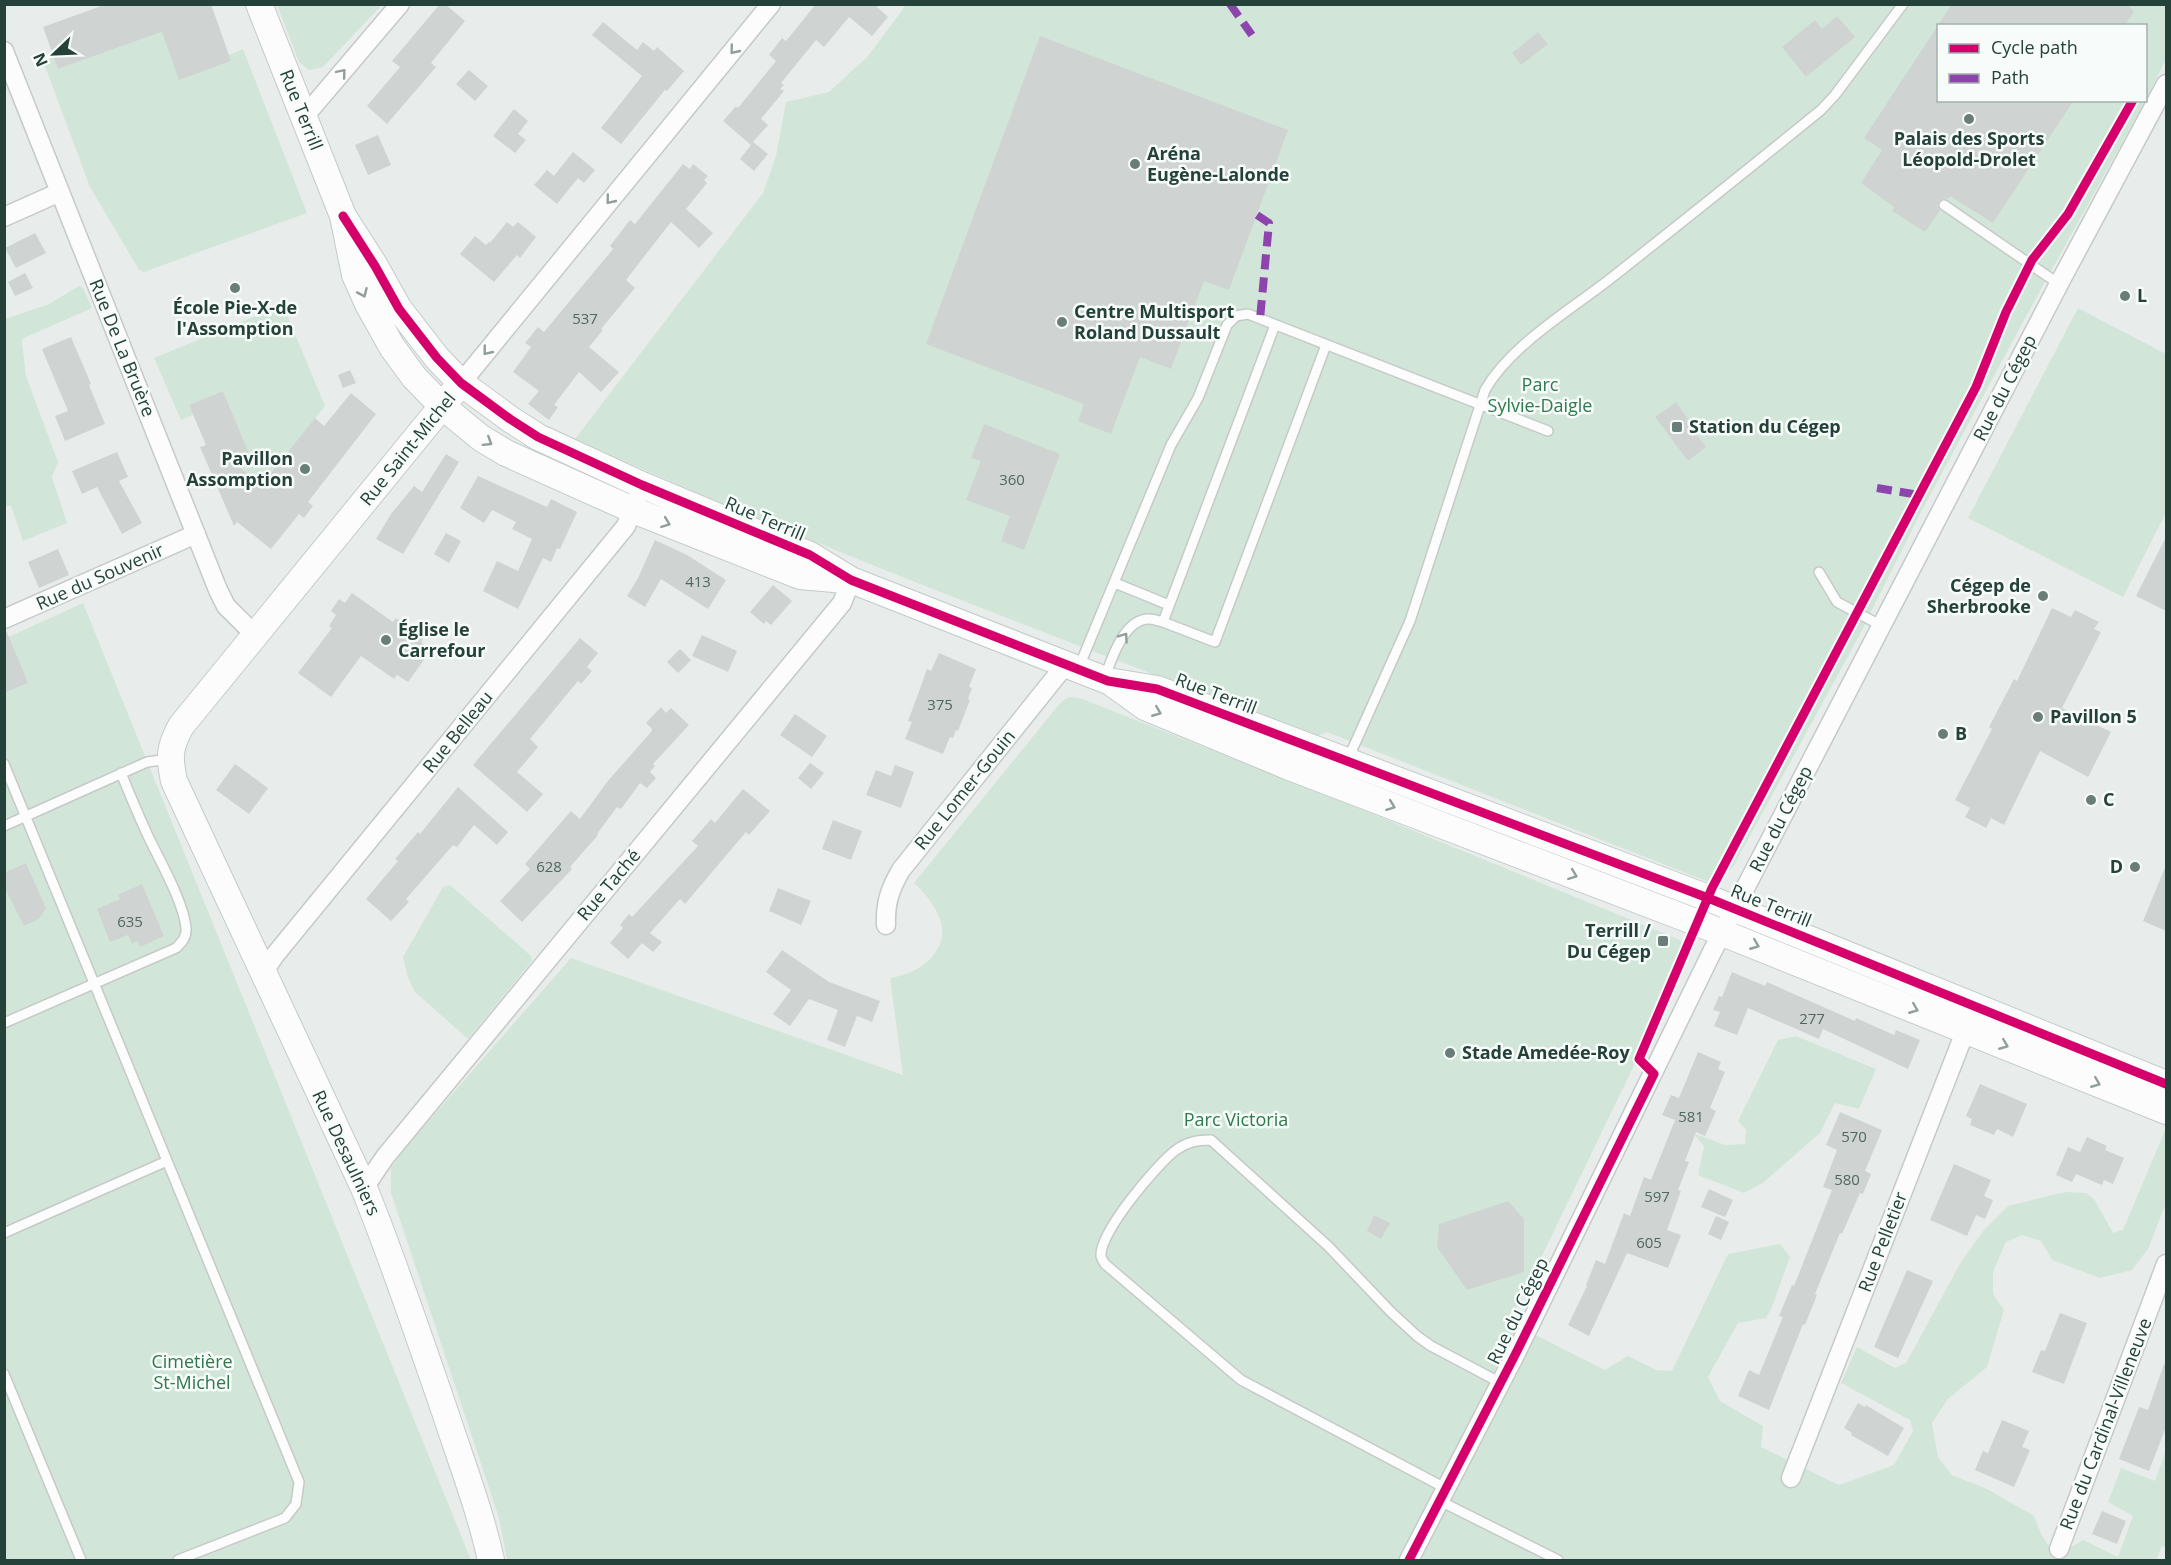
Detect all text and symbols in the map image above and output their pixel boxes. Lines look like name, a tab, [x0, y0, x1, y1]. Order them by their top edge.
north arrow	[24, 24, 84, 84]
legend	[1937, 24, 2147, 102]
text: Cycle path	[1991, 35, 2078, 59]
one-way arrow	[730, 43, 741, 54]
text: N	[28, 50, 53, 70]
text: Path	[1991, 65, 2029, 89]
street label: Rue Terrill	[275, 66, 329, 154]
one-way arrow	[335, 69, 346, 80]
marker: Palais des Sports Léopold-Drolet	[1962, 112, 1976, 126]
place label: Palais des Sports Léopold-Drolet	[1894, 126, 2044, 171]
place label: Aréna Eugène-Lalonde	[1147, 141, 1290, 186]
marker: Aréna Eugène-Lalonde	[1128, 157, 1142, 171]
one-way arrow	[607, 194, 618, 205]
street label: Rue De La Bruère	[84, 275, 161, 420]
marker: École Pie-X-de l'Assomption	[228, 281, 242, 295]
place label: L	[2137, 283, 2147, 307]
one-way arrow	[356, 286, 368, 297]
marker: L	[2118, 289, 2132, 303]
place label: École Pie-X-de l'Assomption	[173, 295, 297, 340]
place label: Centre Multisport Roland Dussault	[1074, 299, 1234, 344]
house number: 537	[572, 308, 598, 328]
marker: Centre Multisport Roland Dussault	[1055, 315, 1069, 329]
street label: Rue du Cégep	[1967, 330, 2041, 445]
one-way arrow	[483, 344, 494, 355]
park label: Parc Sylvie-Daigle	[1488, 372, 1592, 417]
street label: Rue Saint-Michel	[354, 387, 460, 510]
place label: Station du Cégep	[1689, 414, 1841, 438]
marker: Station du Cégep	[1670, 420, 1684, 434]
one-way arrow	[481, 435, 492, 446]
place label: Pavillon Assomption	[186, 446, 293, 491]
marker: Pavillon Assomption	[298, 462, 312, 476]
house number: 360	[999, 469, 1025, 489]
street label: Rue Terrill	[721, 490, 809, 546]
one-way arrow	[660, 515, 670, 528]
street label: Rue du Souvenir	[32, 537, 168, 615]
house number: 413	[685, 571, 711, 591]
place label: Cégep de Sherbrooke	[1927, 573, 2031, 618]
marker: Cégep de Sherbrooke	[2036, 589, 2050, 603]
place label: Église le Carrefour	[398, 617, 485, 662]
one-way arrow	[1117, 632, 1128, 643]
marker: Église le Carrefour	[379, 633, 393, 647]
street label: Rue Terrill	[1172, 667, 1260, 720]
street label: Rue Belleau	[417, 685, 498, 777]
house number: 375	[927, 694, 953, 714]
place label: Pavillon 5	[2050, 704, 2137, 728]
one-way arrow	[1151, 705, 1162, 717]
marker: Pavillon 5	[2031, 710, 2045, 724]
place label: B	[1955, 721, 1967, 745]
street label: Rue Lomer-Gouin	[908, 724, 1020, 854]
marker: B	[1936, 727, 1950, 741]
street label: Rue du Cégep	[1743, 761, 1817, 876]
place label: C	[2103, 787, 2114, 811]
marker: C	[2084, 793, 2098, 807]
one-way arrow	[1384, 799, 1395, 811]
street label: Rue Taché	[571, 843, 645, 925]
place label: D	[2110, 854, 2123, 878]
house number: 628	[536, 856, 562, 876]
marker: D	[2128, 860, 2142, 874]
one-way arrow	[1567, 868, 1578, 880]
street label: Rue Terrill	[1727, 878, 1815, 932]
house number: 635	[117, 911, 143, 931]
place label: Terrill / Du Cégep	[1567, 918, 1652, 963]
marker: Terrill / Du Cégep	[1656, 934, 1670, 948]
one-way arrow	[1749, 938, 1760, 951]
one-way arrow	[1908, 1002, 1919, 1014]
house number: 277	[1799, 1008, 1825, 1028]
one-way arrow	[1998, 1038, 2009, 1051]
place label: Stade Amedée-Roy	[1462, 1040, 1631, 1064]
marker: Stade Amedée-Roy	[1443, 1046, 1457, 1060]
one-way arrow	[2091, 1075, 2101, 1088]
street label: Rue Desaulniers	[307, 1086, 386, 1219]
house number: 581	[1678, 1106, 1704, 1126]
park label: Parc Victoria	[1184, 1107, 1288, 1131]
house number: 570	[1841, 1126, 1867, 1146]
house number: 580	[1834, 1169, 1860, 1189]
house number: 597	[1644, 1186, 1670, 1206]
street label: Rue Pelletier	[1852, 1188, 1912, 1295]
house number: 605	[1636, 1232, 1662, 1252]
street label: Rue du Cégep	[1481, 1253, 1553, 1368]
street label: Rue du Cardinal-Villeneuve	[2054, 1314, 2157, 1533]
park label: Cimetière St-Michel	[151, 1349, 233, 1394]

